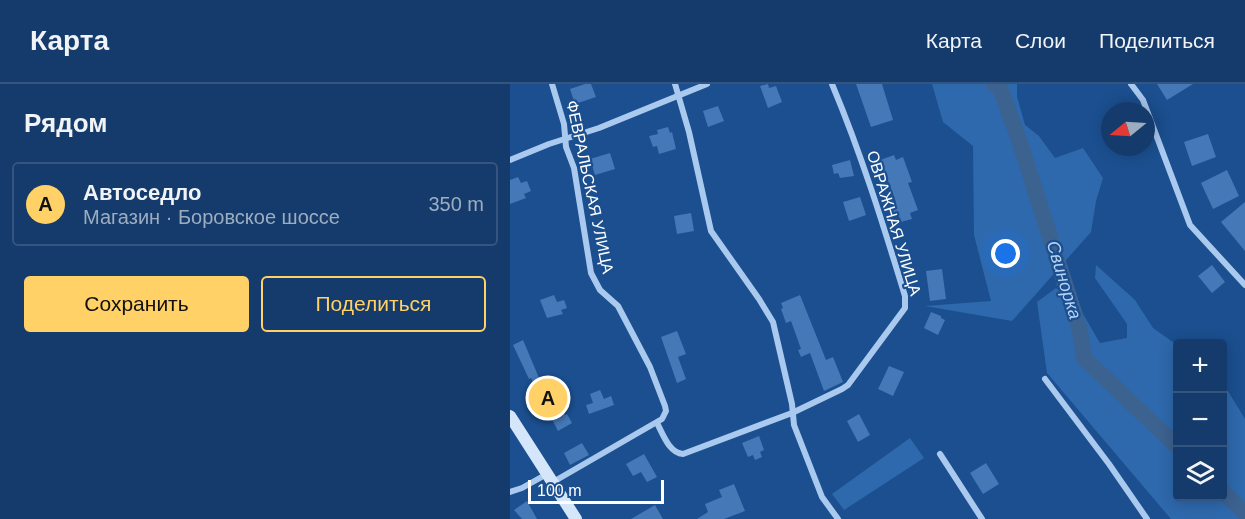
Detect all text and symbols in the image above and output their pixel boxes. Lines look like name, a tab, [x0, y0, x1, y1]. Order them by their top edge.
text: Карта	[30, 25, 109, 56]
text: Карта	[926, 29, 982, 52]
text: Слои	[1015, 29, 1066, 52]
text: Поделиться	[1099, 29, 1215, 52]
street label: ФЕВРАЛЬСКАЯ УЛИЦА	[563, 99, 617, 275]
north arrow	[1101, 102, 1155, 156]
text: Рядом	[24, 108, 107, 138]
street label: ОВРАЖНАЯ УЛИЦА	[864, 149, 924, 298]
text: Автоседло	[83, 180, 201, 205]
text: A	[38, 193, 53, 215]
text: 350 m	[428, 193, 484, 215]
text: Магазин · Боровское шоссе	[83, 206, 340, 228]
water label: Свинорка	[1043, 238, 1085, 322]
your location	[991, 239, 1020, 268]
button: Сохранить	[24, 276, 249, 332]
button: Поделиться	[261, 276, 486, 332]
map controls	[1173, 339, 1227, 501]
button: +	[1173, 339, 1227, 393]
pin: A	[528, 376, 567, 420]
button: −	[1173, 393, 1227, 447]
button: layers	[1173, 447, 1227, 501]
scale bar	[528, 477, 664, 504]
text: 100 m	[537, 482, 581, 499]

